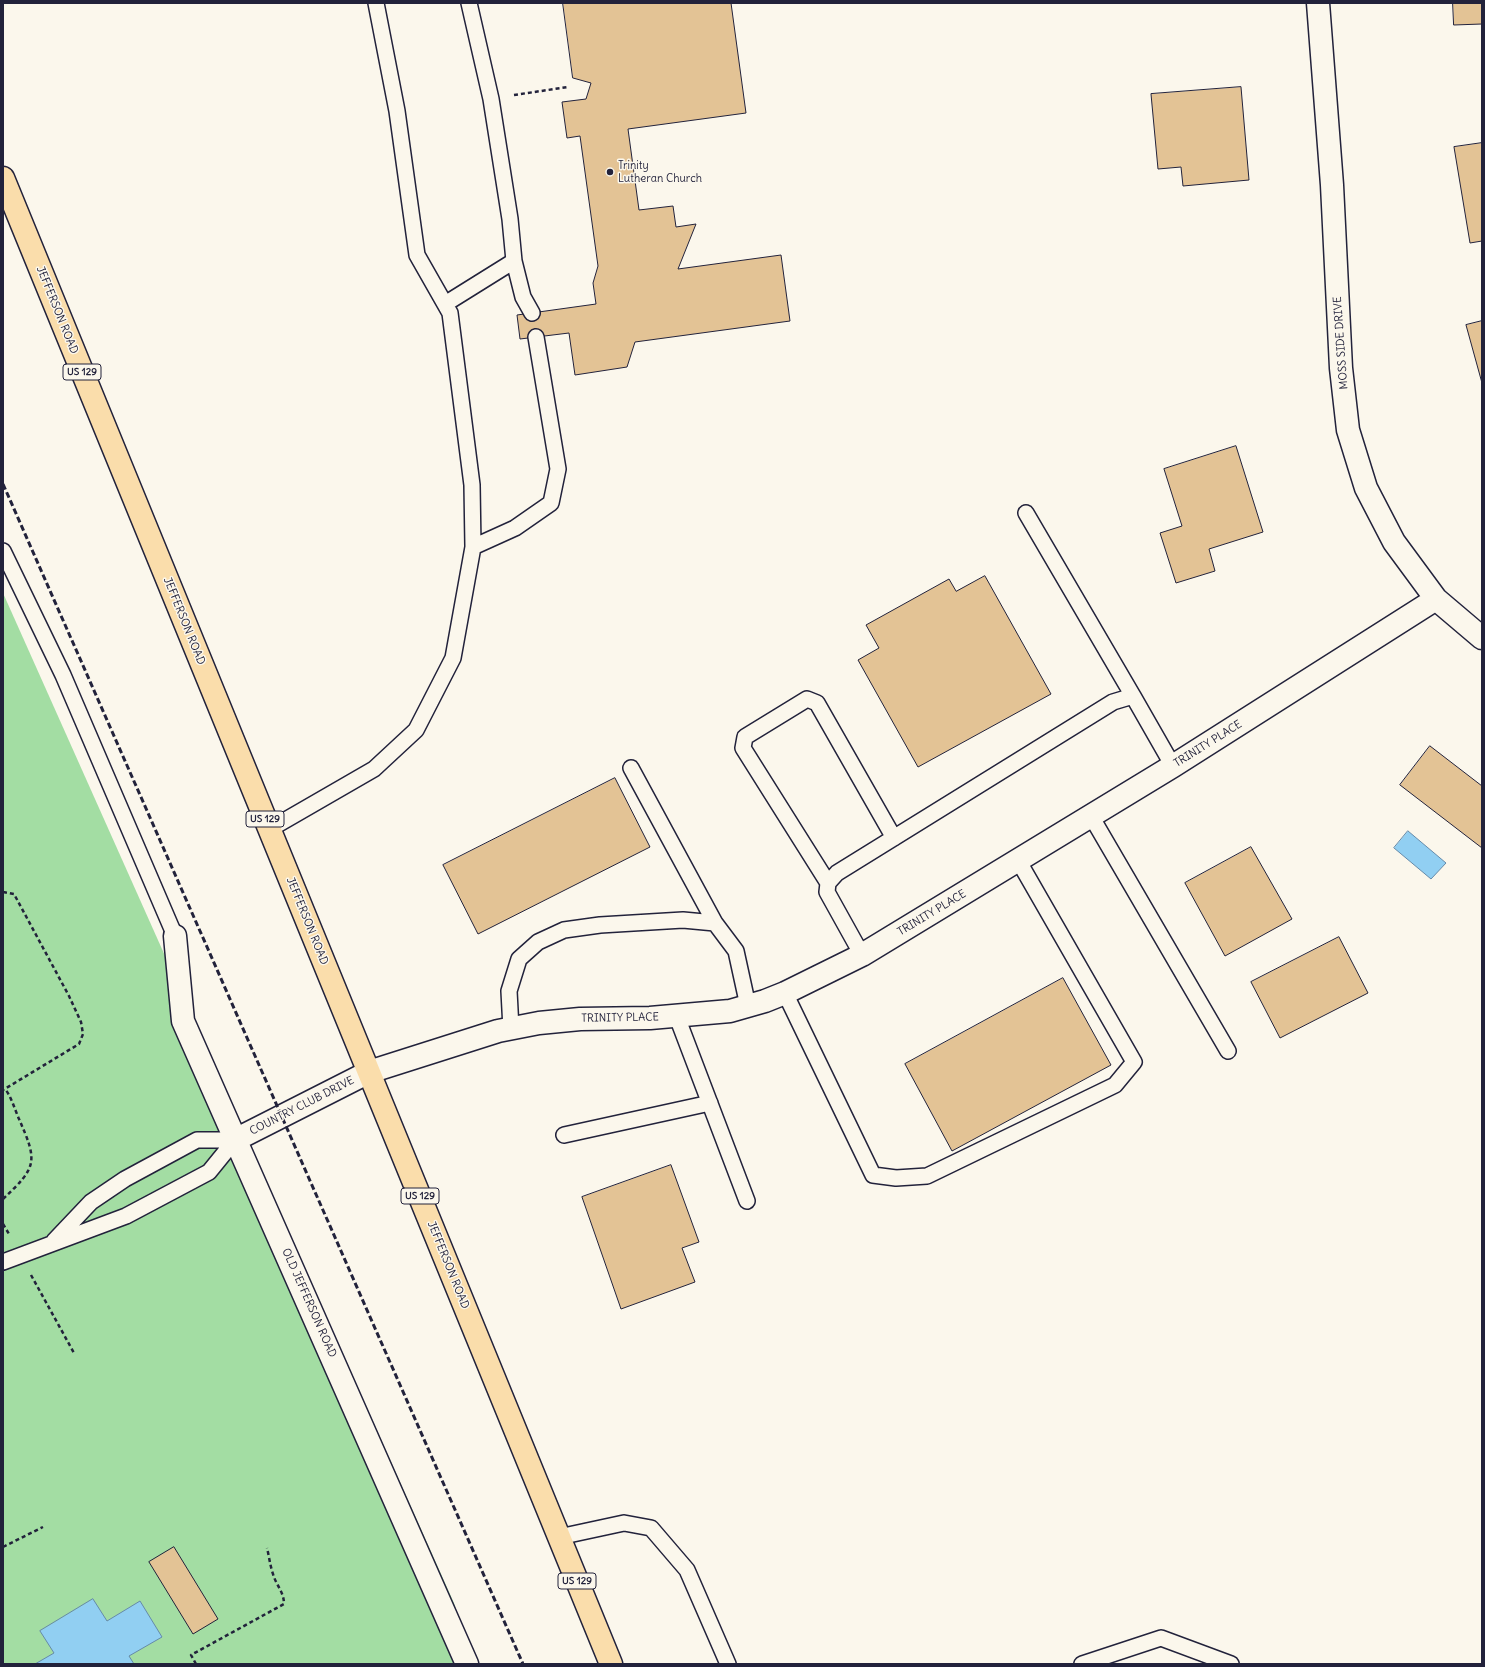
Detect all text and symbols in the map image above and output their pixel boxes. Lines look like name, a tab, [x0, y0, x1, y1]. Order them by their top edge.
place label: Trinity Lutheran Church	[618, 159, 702, 185]
marker: Trinity Lutheran Church	[605, 167, 615, 177]
street label: JEFFERSON ROAD	[33, 264, 81, 356]
street label: MOSS SIDE DRIVE	[1331, 296, 1351, 390]
road number: US 129	[63, 364, 101, 380]
street label: JEFFERSON ROAD	[160, 575, 208, 667]
street label: TRINITY PLACE	[1172, 718, 1244, 770]
road number: US 129	[246, 811, 284, 827]
street label: JEFFERSON ROAD	[283, 875, 331, 967]
street label: TRINITY PLACE	[895, 887, 969, 939]
street label: TRINITY PLACE	[581, 1011, 659, 1025]
street label: COUNTRY CLUB DRIVE	[248, 1074, 356, 1138]
road number: US 129	[401, 1188, 439, 1204]
street label: JEFFERSON ROAD	[424, 1219, 472, 1311]
street label: OLD JEFFERSON ROAD	[279, 1246, 339, 1360]
road number: US 129	[558, 1573, 596, 1589]

